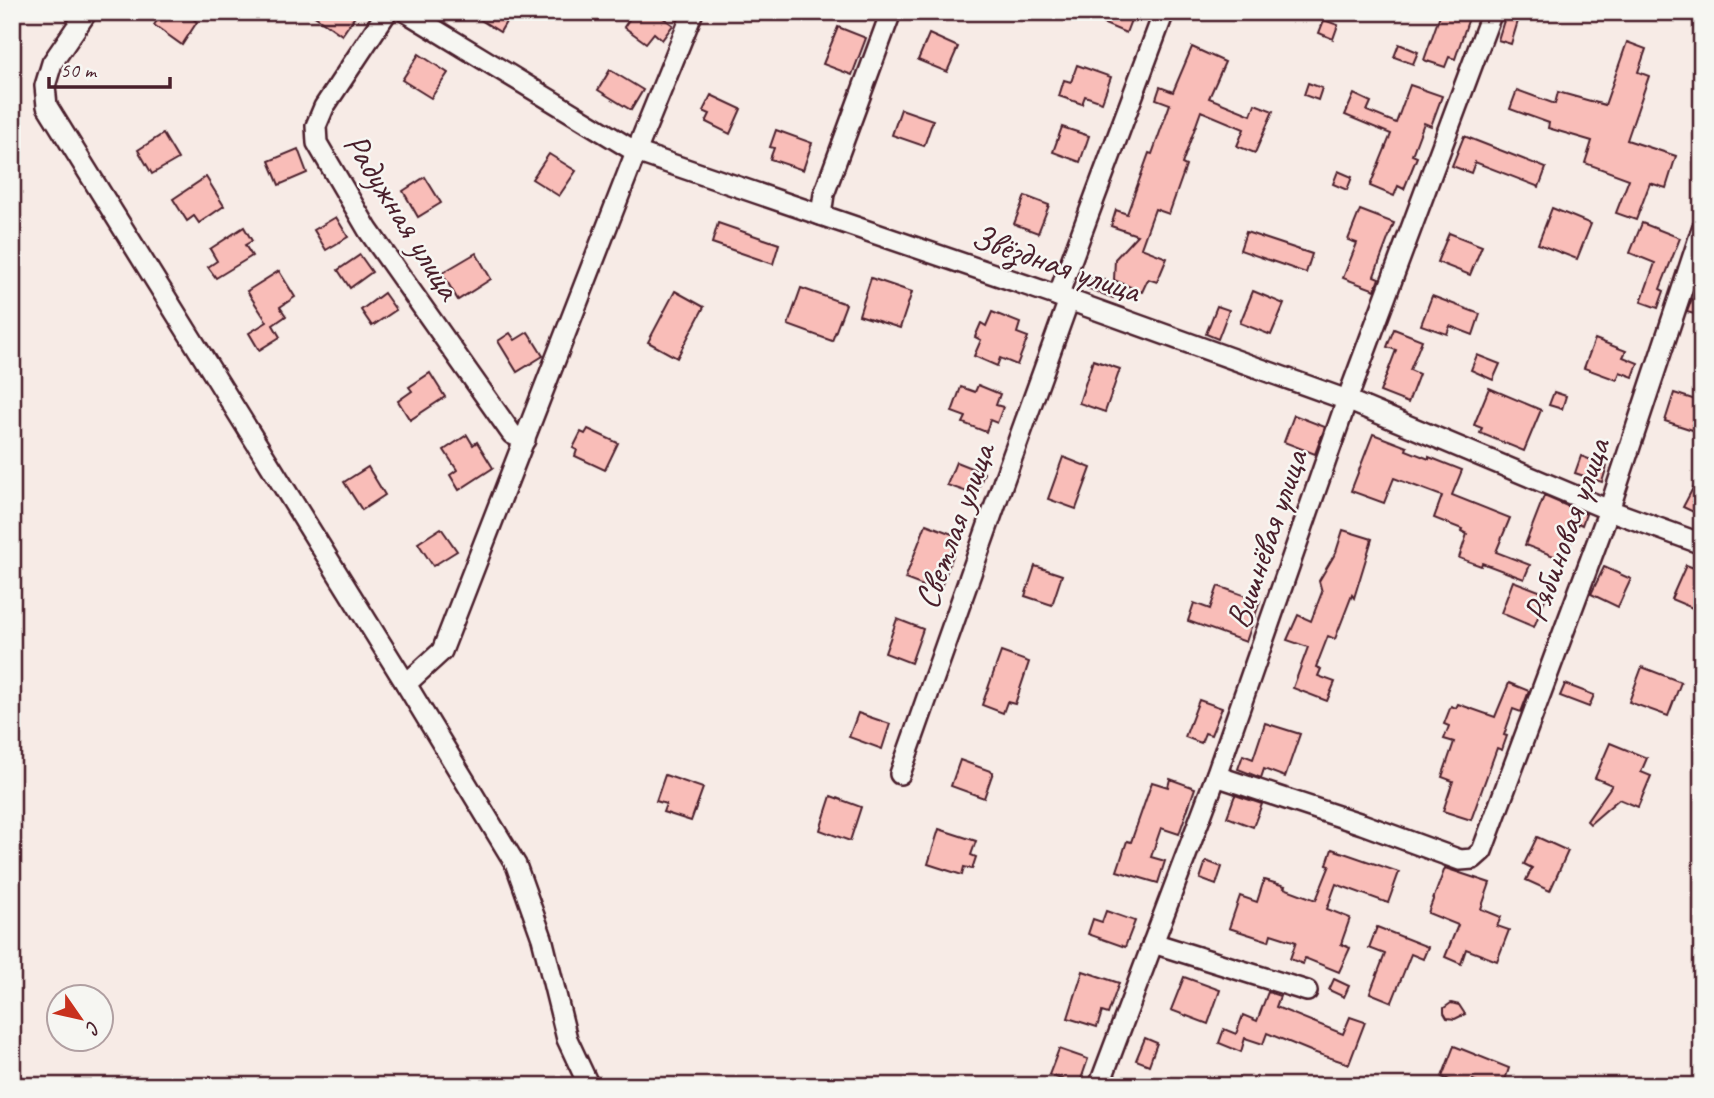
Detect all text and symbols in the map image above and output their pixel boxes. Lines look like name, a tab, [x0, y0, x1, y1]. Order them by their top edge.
scale bar	[49, 46, 170, 90]
text: 50 m	[60, 57, 98, 83]
street label: Радужная улица	[334, 125, 473, 310]
street label: Звёздная улица	[966, 214, 1148, 314]
street label: Рябиновая улица	[1513, 430, 1621, 628]
street label: Светлая улица	[904, 435, 1006, 615]
street label: Вишнёвая улица	[1215, 442, 1319, 634]
north arrow	[46, 982, 116, 1052]
text: С	[79, 1016, 106, 1040]

